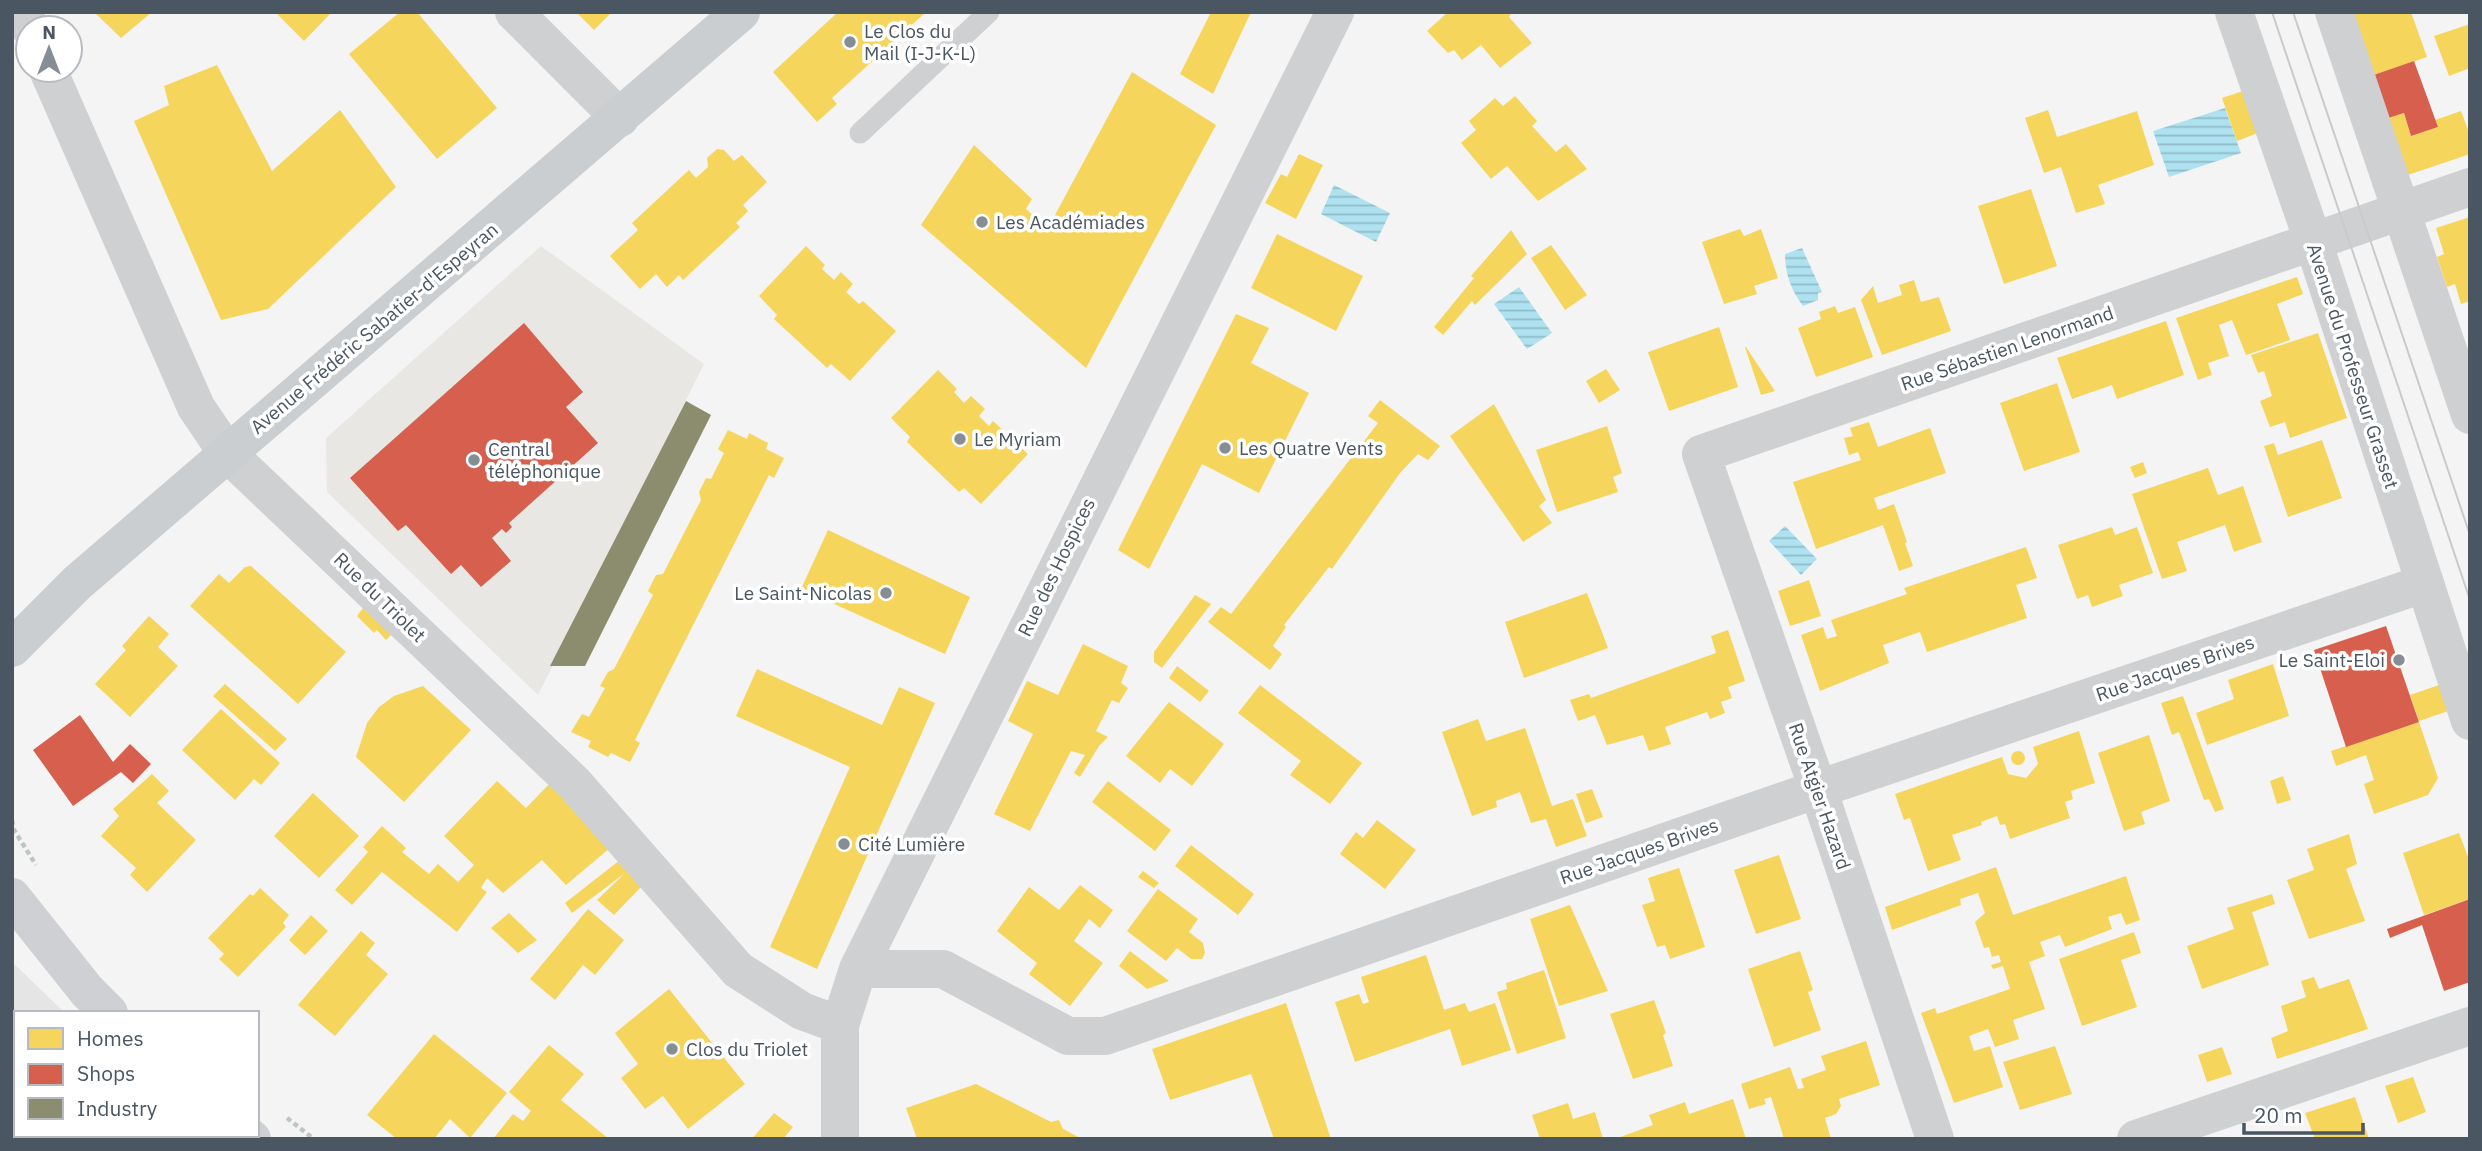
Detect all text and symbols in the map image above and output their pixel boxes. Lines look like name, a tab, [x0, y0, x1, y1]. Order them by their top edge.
north arrow	[14, 14, 84, 84]
place label: Le Clos du Mail (I-J-K-L)	[864, 19, 976, 65]
text: N	[42, 20, 56, 44]
marker: Le Clos du Mail (I-J-K-L)	[842, 34, 858, 50]
place label: Les Académiades	[996, 210, 1145, 234]
marker: Les Académiades	[974, 214, 990, 230]
street label: Avenue Frédéric Sabatier-d'Espeyran	[245, 217, 503, 439]
street label: Avenue du Professeur Grasset	[2302, 240, 2404, 492]
street label: Rue Sébastien Lenormand	[1897, 300, 2117, 396]
place label: Le Myriam	[974, 427, 1062, 451]
marker: Le Myriam	[952, 431, 968, 447]
place label: Les Quatre Vents	[1239, 436, 1384, 460]
place label: Central téléphonique	[488, 437, 601, 483]
marker: Les Quatre Vents	[1217, 440, 1233, 456]
marker: Central téléphonique	[466, 452, 482, 468]
street label: Rue des Hospices	[1012, 494, 1100, 640]
street label: Rue du Triolet	[329, 547, 431, 647]
place label: Le Saint-Nicolas	[734, 581, 872, 605]
marker: Le Saint-Nicolas	[878, 585, 894, 601]
street label: Rue Jacques Brives	[2093, 630, 2257, 706]
place label: Le Saint-Eloi	[2279, 648, 2385, 672]
marker: Le Saint-Eloi	[2391, 652, 2407, 668]
street label: Rue Atgier Hazard	[1784, 720, 1856, 872]
street label: Rue Jacques Brives	[1557, 813, 1721, 889]
place label: Cité Lumière	[858, 832, 965, 856]
marker: Cité Lumière	[836, 836, 852, 852]
legend	[14, 1011, 259, 1137]
text: Homes	[77, 1024, 144, 1052]
place label: Clos du Triolet	[686, 1037, 808, 1061]
marker: Clos du Triolet	[664, 1041, 680, 1057]
text: Shops	[77, 1059, 135, 1087]
scale bar	[2244, 1092, 2363, 1136]
text: Industry	[77, 1094, 158, 1122]
text: 20 m	[2254, 1101, 2303, 1129]

